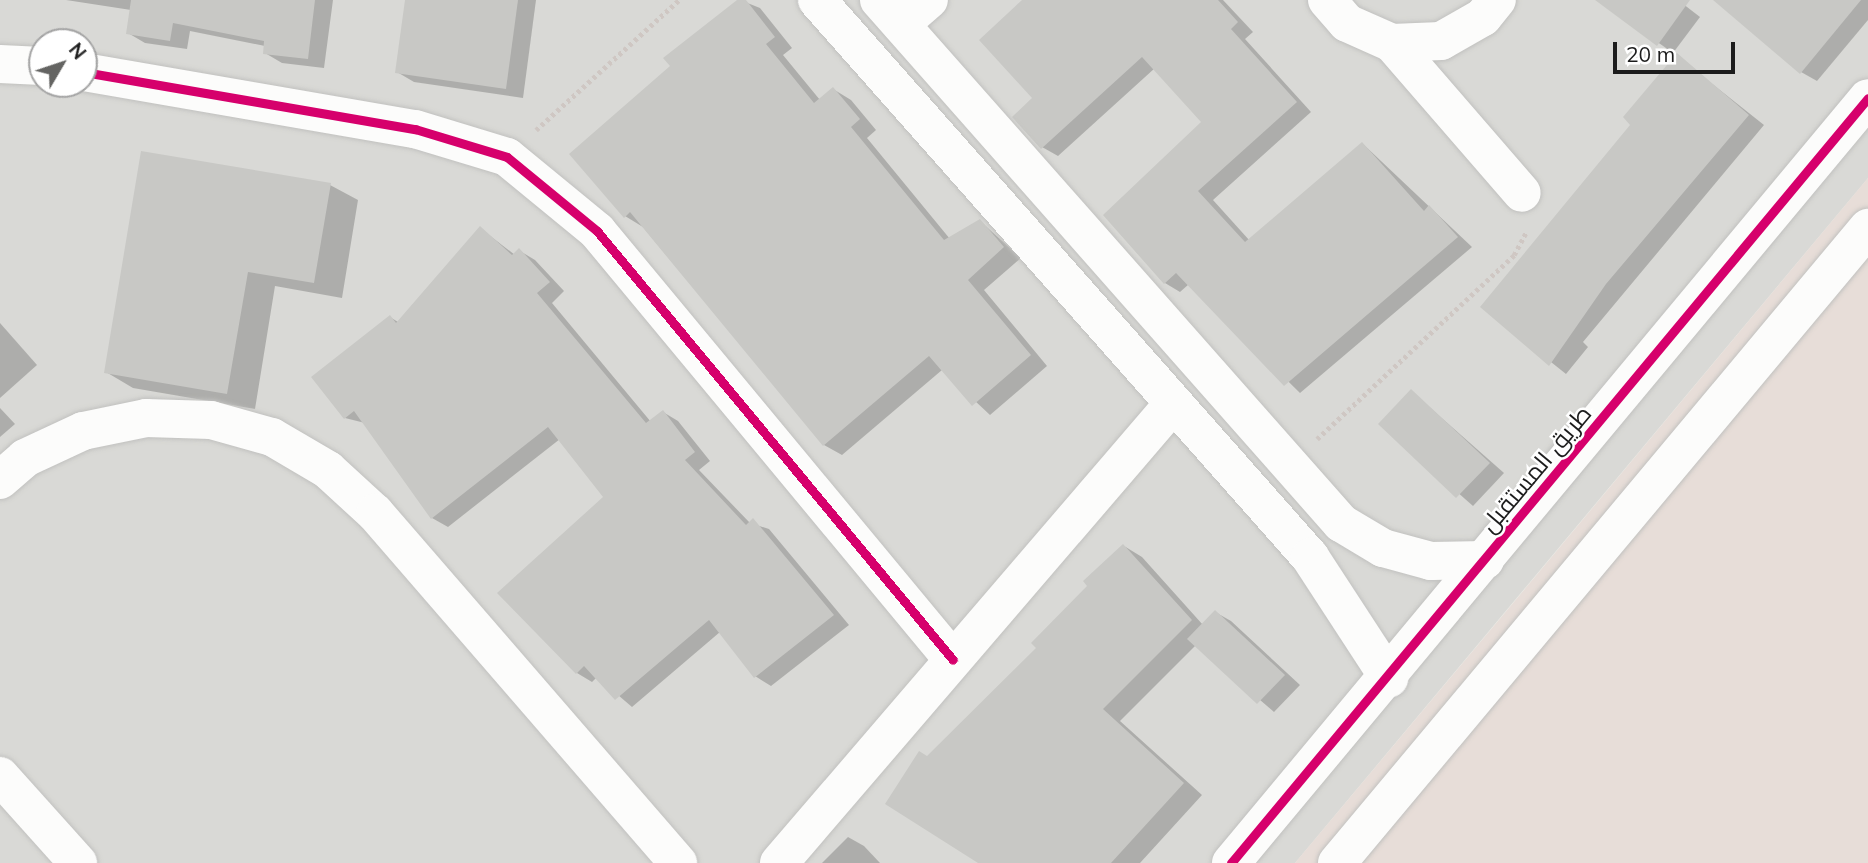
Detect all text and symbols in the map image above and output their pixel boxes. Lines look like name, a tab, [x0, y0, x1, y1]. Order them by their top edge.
north arrow	[28, 28, 98, 98]
scale bar	[1616, 28, 1738, 72]
text: N	[64, 38, 92, 64]
text: 20 m	[1626, 41, 1675, 67]
street label: طريق المستقبل	[1474, 400, 1598, 538]

